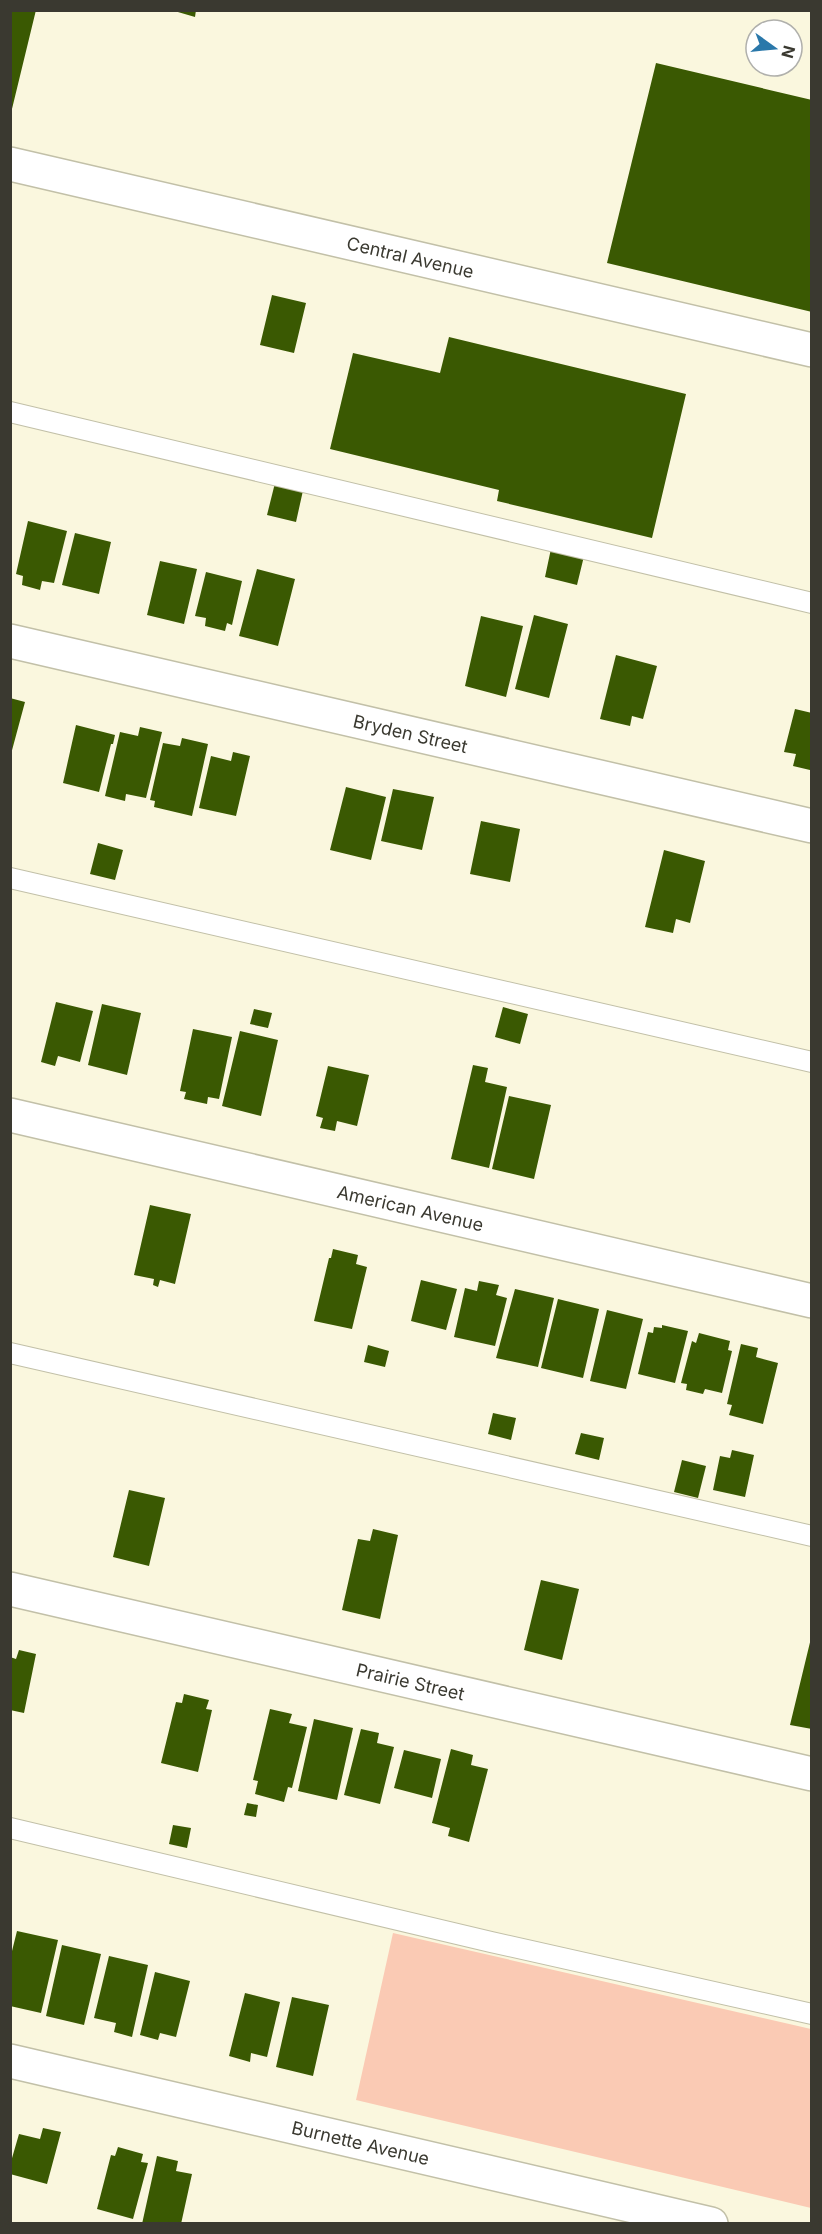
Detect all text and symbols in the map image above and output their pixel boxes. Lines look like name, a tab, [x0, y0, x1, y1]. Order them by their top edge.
north arrow	[744, 18, 804, 78]
text: N	[777, 43, 800, 60]
street label: Central Avenue	[345, 232, 476, 282]
street label: Bryden Street	[351, 710, 470, 757]
street label: American Avenue	[335, 1181, 486, 1235]
street label: Prairie Street	[354, 1659, 467, 1704]
street label: Burnette Avenue	[290, 2116, 432, 2169]

